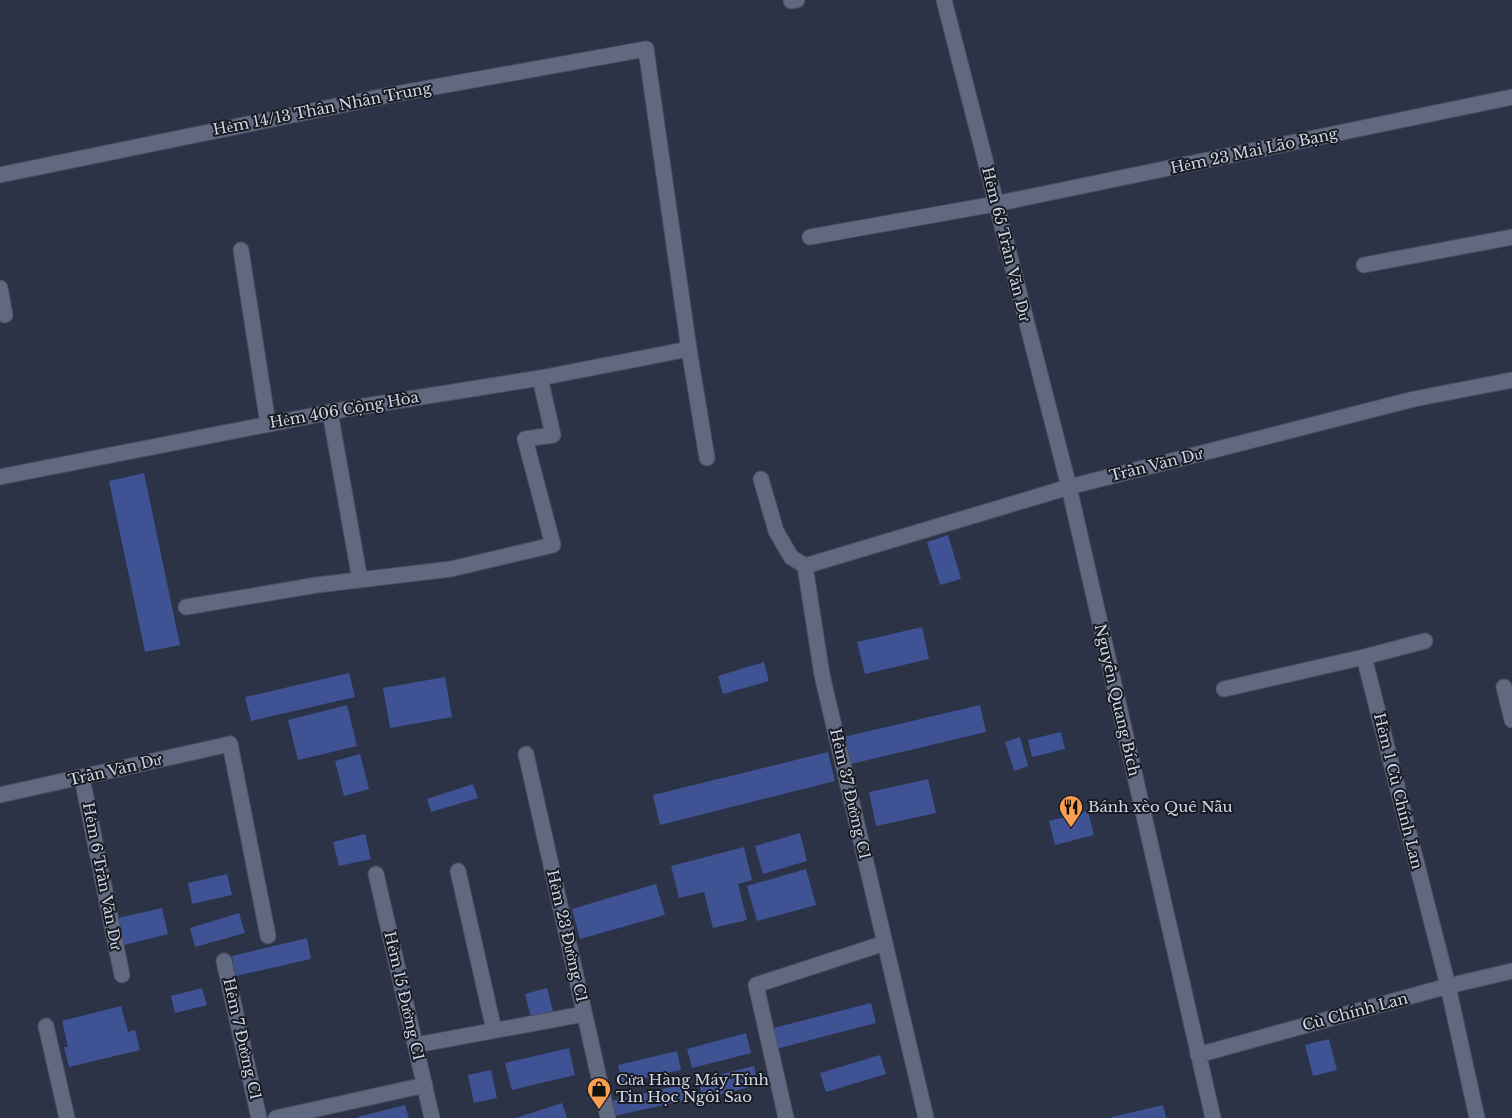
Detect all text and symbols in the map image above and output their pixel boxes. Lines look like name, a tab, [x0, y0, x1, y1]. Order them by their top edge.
street label: Hẻm 14/13 Thân Nhân Trung	[211, 78, 434, 139]
street label: Hẻm 23 Mai Lão Bạng	[1169, 123, 1340, 178]
street label: Hẻm 65 Trần Văn Dư	[978, 165, 1035, 324]
street label: Hẻm 406 Cộng Hòa	[268, 387, 421, 432]
street label: Trần Văn Dư	[1107, 444, 1205, 485]
street label: Nguyễn Quang Bích	[1091, 622, 1144, 778]
street label: Hẻm 1 Cù Chính Lan	[1370, 711, 1427, 871]
street label: Hẻm 37 Đường C1	[826, 727, 875, 861]
street label: Trần Văn Dư	[66, 749, 164, 789]
restaurant icon: Bánh xèo Quê Nẫu	[1058, 794, 1084, 828]
place label: Bánh xèo Quê Nẫu	[1088, 797, 1233, 816]
street label: Hẻm 6 Trần Văn Dư	[79, 801, 126, 952]
street label: Hẻm 23 Đường C1	[543, 868, 592, 1004]
street label: Hẻm 15 Đường C1	[380, 929, 429, 1062]
street label: Hẻm 7 Đường C1	[219, 976, 266, 1102]
street label: Cù Chính Lan	[1300, 988, 1410, 1035]
place label: Cửa Hàng Máy Tính Tin Học Ngôi Sao	[616, 1070, 769, 1106]
shop icon: Cửa Hàng Máy Tính Tin Học Ngôi Sao	[586, 1076, 612, 1110]

